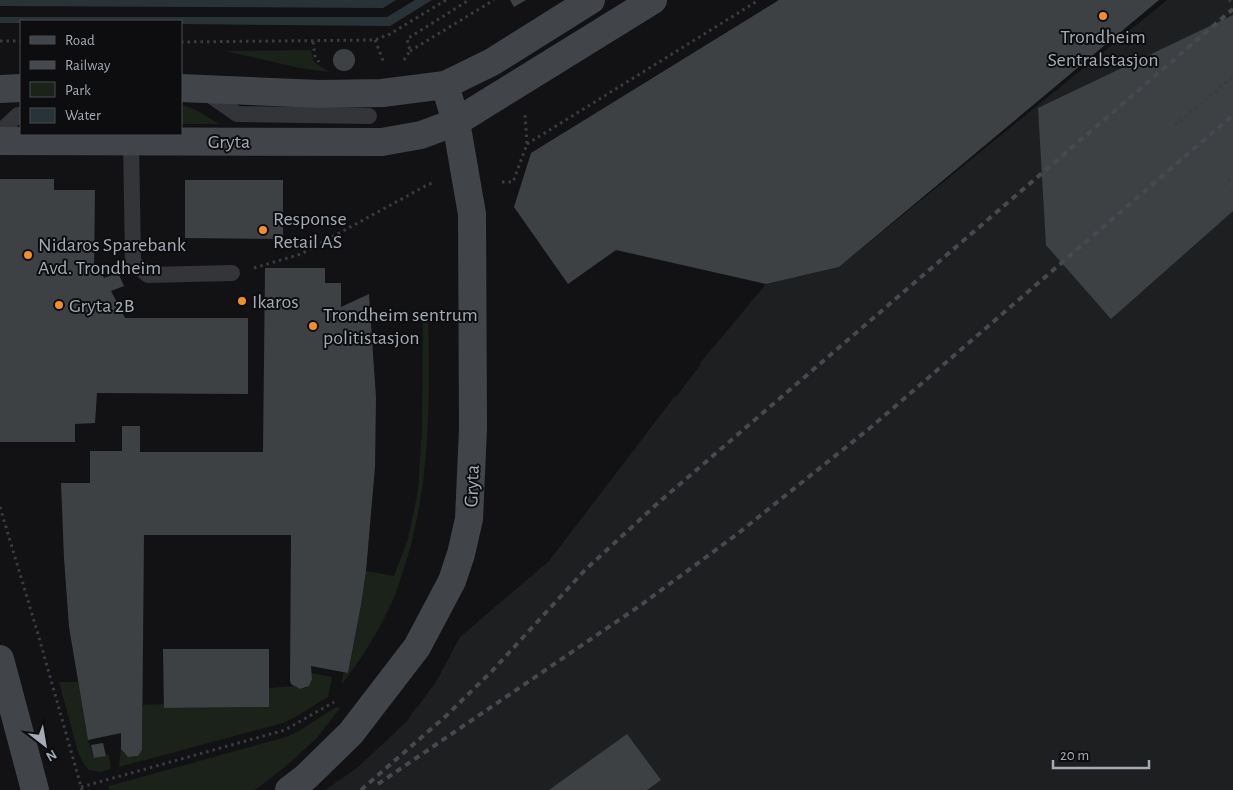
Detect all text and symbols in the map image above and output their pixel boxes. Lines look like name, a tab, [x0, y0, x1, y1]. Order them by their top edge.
marker: Trondheim Sentralstasjon	[1097, 10, 1109, 22]
legend	[20, 20, 182, 135]
place label: Trondheim Sentralstasjon	[1047, 27, 1159, 70]
text: Road	[65, 33, 95, 48]
text: Railway	[65, 58, 111, 73]
text: Park	[65, 83, 91, 98]
text: Water	[65, 108, 101, 123]
street label: Gryta	[208, 132, 250, 152]
place label: Response Retail AS	[273, 209, 347, 252]
marker: Response Retail AS	[257, 224, 269, 236]
place label: Nidaros Sparebank Avd. Trondheim	[38, 235, 186, 278]
marker: Nidaros Sparebank Avd. Trondheim	[22, 249, 34, 261]
place label: Ikaros	[252, 292, 299, 312]
marker: Ikaros	[236, 295, 248, 307]
place label: Gryta 2B	[69, 296, 135, 316]
marker: Gryta 2B	[53, 299, 65, 311]
place label: Trondheim sentrum politistasjon	[323, 305, 478, 348]
marker: Trondheim sentrum politistasjon	[307, 320, 319, 332]
street label: Gryta	[461, 464, 483, 508]
north arrow	[20, 720, 70, 770]
scale bar	[1053, 738, 1149, 770]
text: N	[43, 747, 59, 764]
text: 20 m	[1060, 748, 1089, 763]

